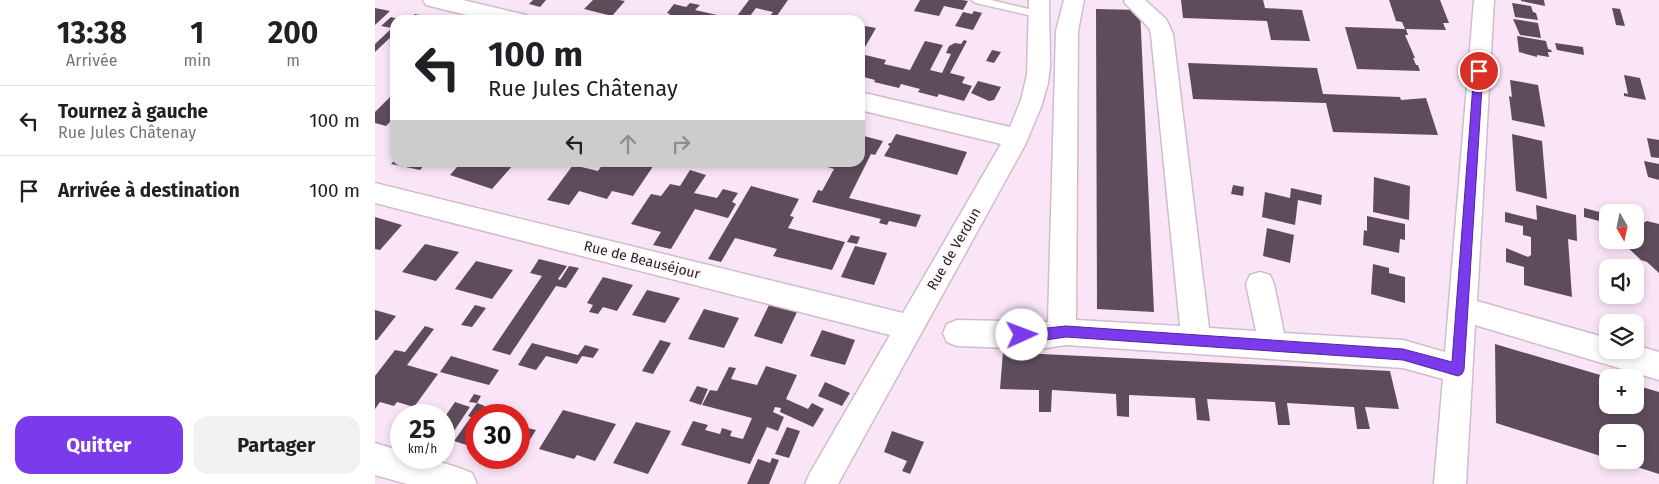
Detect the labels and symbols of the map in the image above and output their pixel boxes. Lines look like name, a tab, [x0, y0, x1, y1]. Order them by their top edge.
pin	[1458, 50, 1500, 92]
north arrow	[1599, 204, 1644, 249]
street label: Rue de Verdun	[924, 205, 984, 293]
street label: Rue de Beauséjour	[582, 237, 702, 283]
position arrow	[995, 308, 1047, 360]
speed limit sign: 30	[465, 404, 530, 469]

